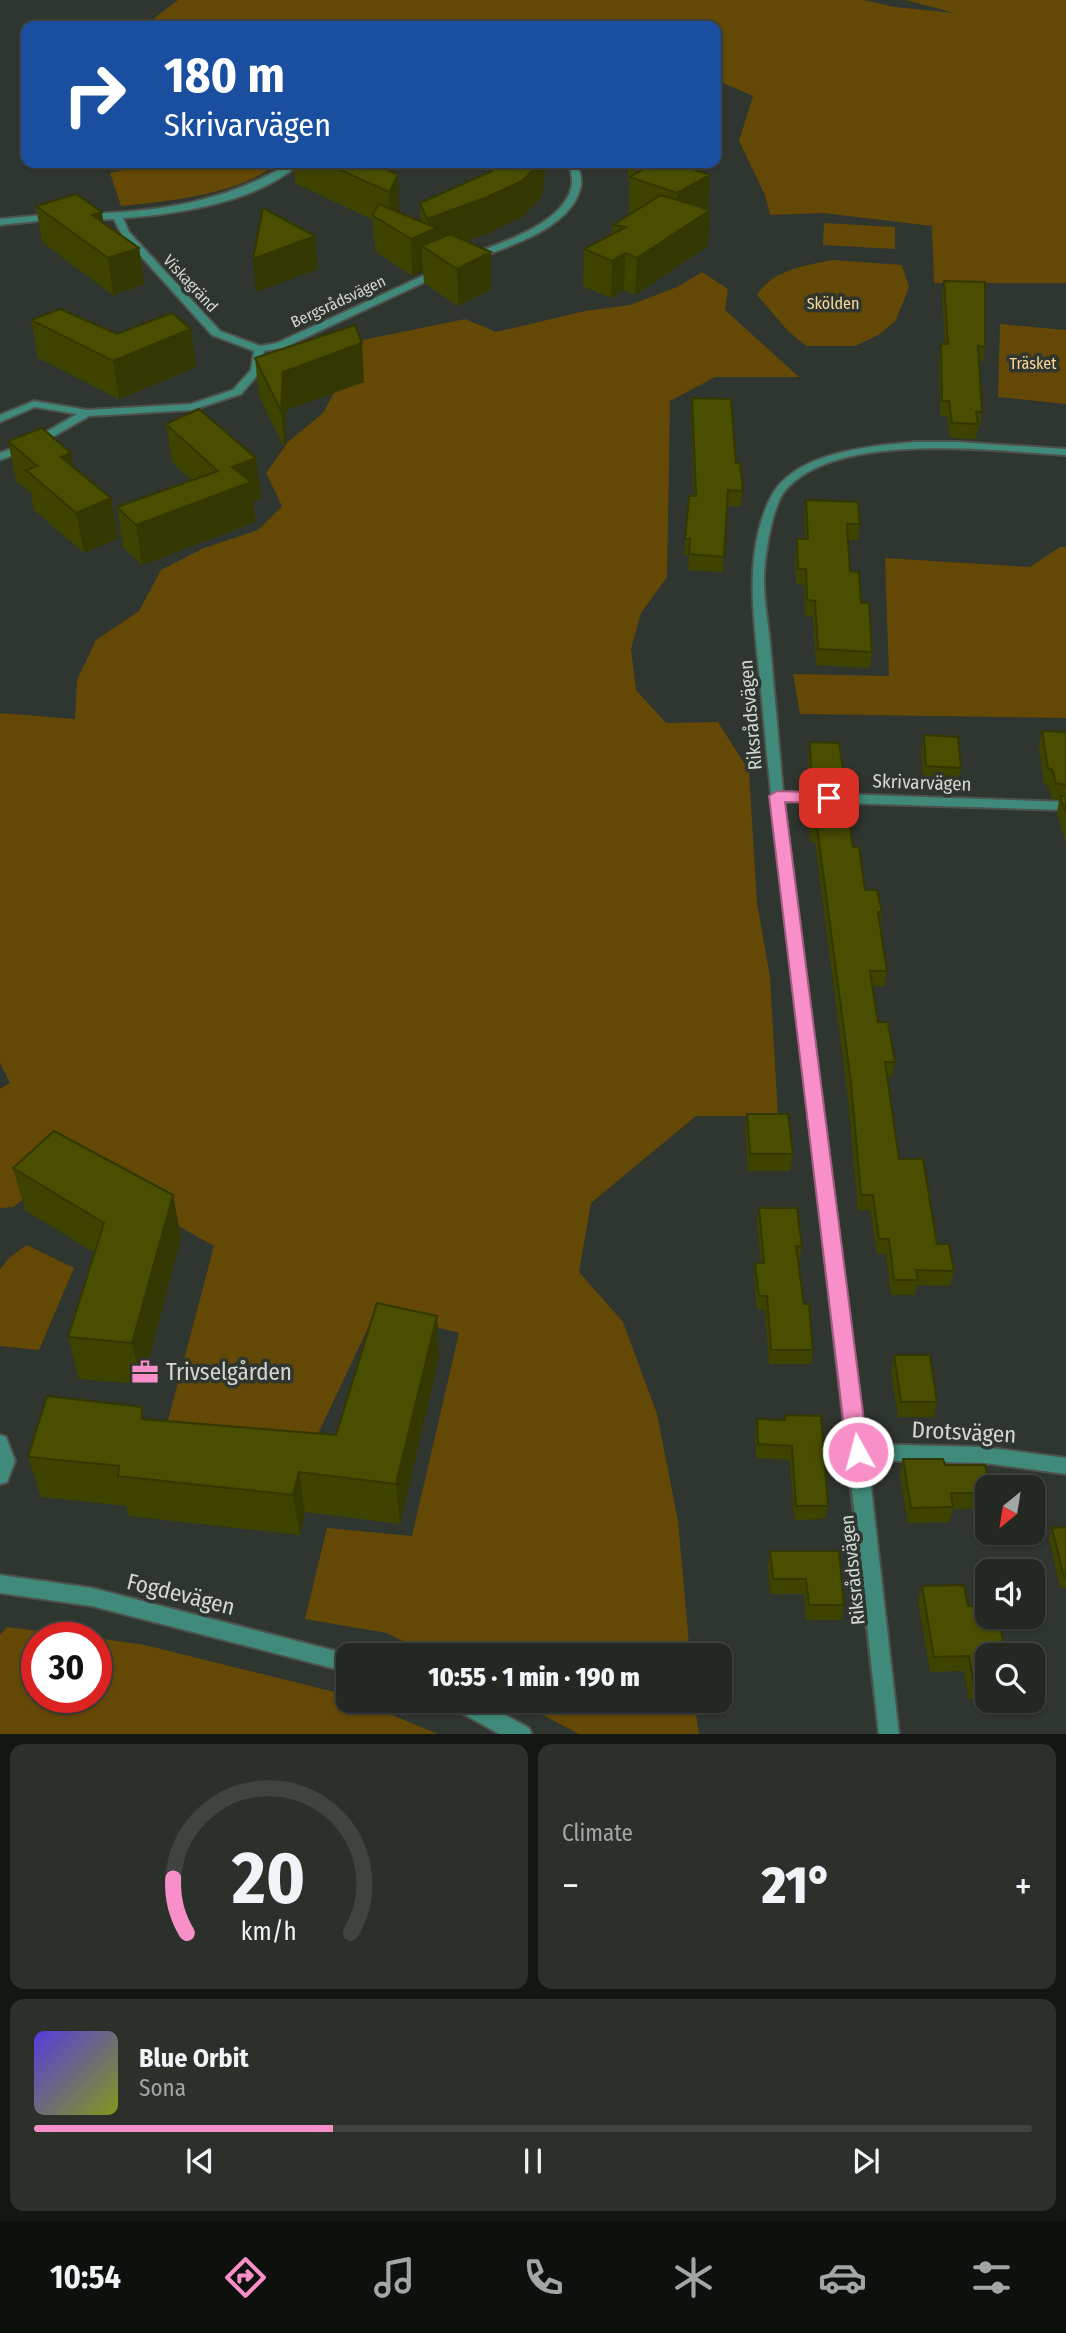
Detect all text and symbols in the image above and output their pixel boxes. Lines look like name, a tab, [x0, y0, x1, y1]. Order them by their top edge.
text: 180 m	[164, 46, 285, 105]
icon: right	[49, 49, 140, 140]
text: Skrivarvägen	[164, 106, 331, 144]
street label: Viskagränd	[159, 251, 222, 316]
street label: Bergsrådsvägen	[288, 271, 389, 332]
park label: Skölden	[807, 294, 859, 313]
park label: Träsket	[1009, 354, 1057, 373]
street label: Riksrådsvägen	[734, 659, 767, 771]
pin	[799, 768, 859, 828]
street label: Skrivarvägen	[872, 769, 972, 796]
icon: arrive	[810, 779, 848, 817]
office icon: Trivselgården	[130, 1357, 160, 1387]
place label: Trivselgården	[166, 1358, 292, 1386]
position arrow	[821, 1415, 895, 1489]
street label: Drotsvägen	[911, 1415, 1017, 1449]
north arrow	[975, 1475, 1045, 1545]
map controls	[975, 1475, 1045, 1713]
street label: Riksrådsvägen	[835, 1514, 870, 1626]
button: sound	[975, 1559, 1045, 1629]
street label: Fogdevägen	[124, 1567, 238, 1621]
speed limit sign: 30	[21, 1622, 112, 1713]
button: search	[975, 1643, 1045, 1713]
text: 10:55 · 1 min · 190 m	[428, 1662, 640, 1693]
text: Climate	[562, 1819, 633, 1847]
text: 20	[231, 1835, 306, 1922]
text: 21°	[762, 1854, 832, 1917]
text: −	[562, 1863, 579, 1909]
text: +	[1015, 1863, 1032, 1909]
text: km/h	[241, 1916, 297, 1946]
text: Blue Orbit	[139, 2043, 249, 2074]
text: Sona	[139, 2074, 186, 2102]
icon: previous	[181, 2142, 219, 2180]
icon: pause	[514, 2142, 552, 2180]
icon: next	[847, 2142, 885, 2180]
icon: directions	[221, 2253, 270, 2302]
icon: music	[370, 2253, 419, 2302]
icon: phone	[519, 2253, 568, 2302]
icon: climate	[669, 2253, 718, 2302]
icon: car	[818, 2253, 867, 2302]
icon: filters	[967, 2253, 1016, 2302]
text: 10:54	[50, 2258, 121, 2296]

